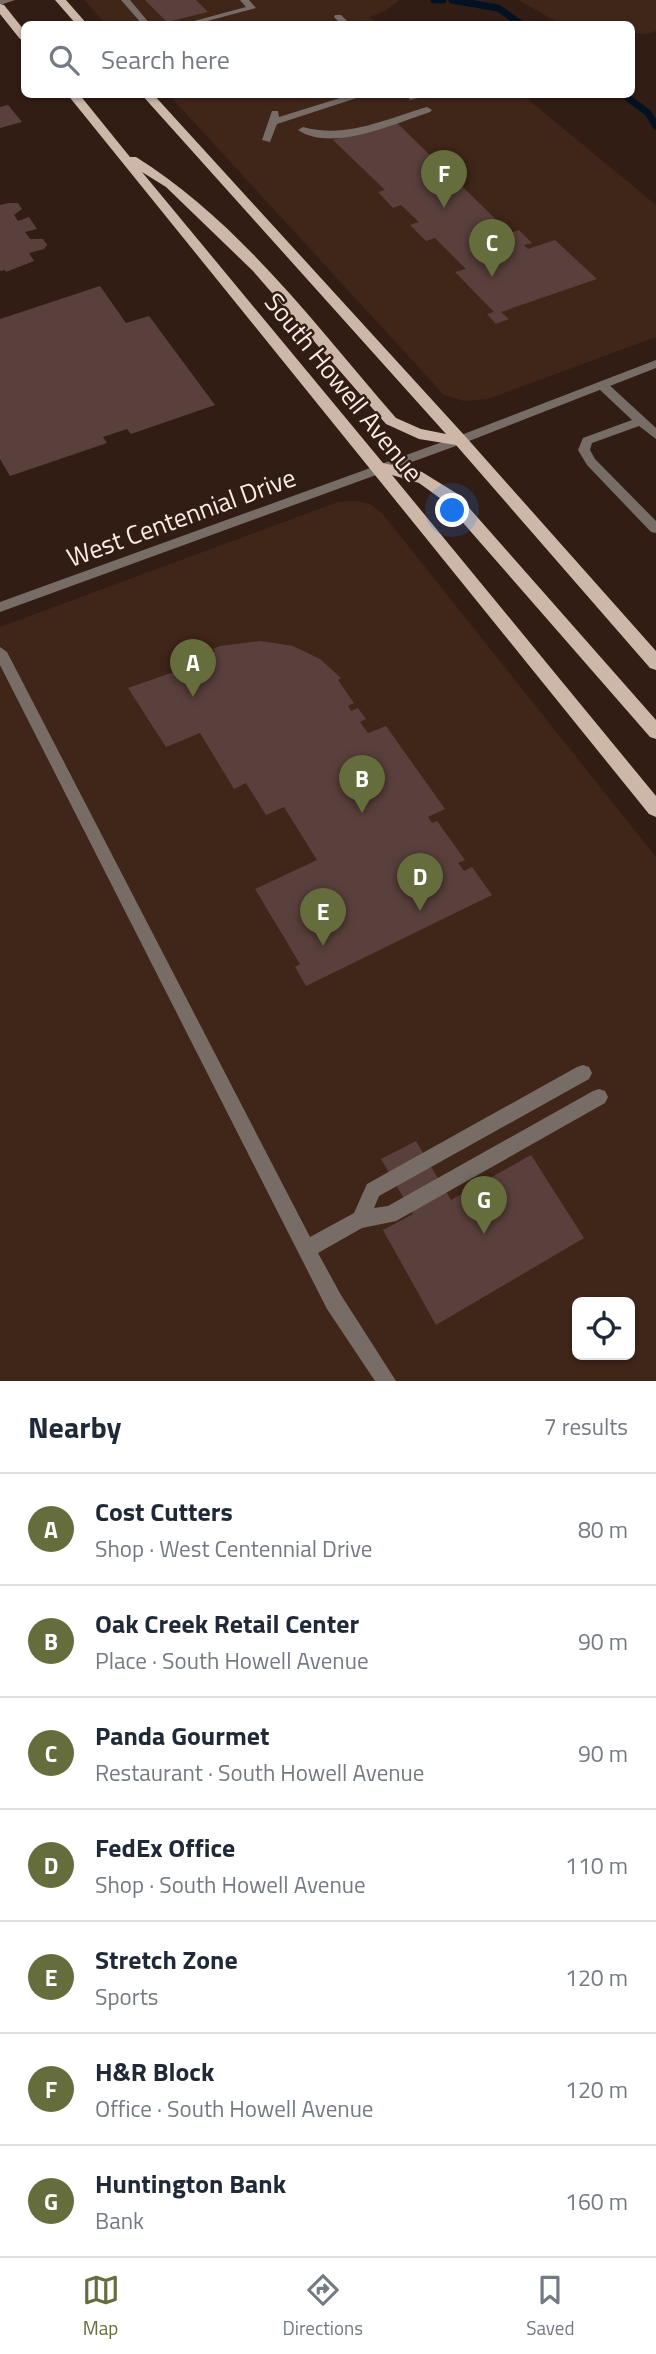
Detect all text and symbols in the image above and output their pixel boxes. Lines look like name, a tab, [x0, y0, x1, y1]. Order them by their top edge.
search box	[21, 21, 635, 98]
text: Search here	[101, 40, 230, 79]
icon: search	[45, 41, 83, 79]
pin: F	[421, 150, 467, 208]
pin: C	[469, 219, 515, 277]
street label: South Howell Avenue	[255, 284, 433, 490]
street label: West Centennial Drive	[61, 457, 301, 577]
your location	[435, 493, 469, 527]
pin: A	[170, 639, 216, 697]
pin: B	[339, 755, 385, 813]
pin: D	[397, 853, 443, 911]
pin: E	[300, 888, 346, 946]
pin: G	[461, 1176, 507, 1234]
map controls	[572, 1297, 635, 1360]
button: locate	[572, 1297, 635, 1360]
text: Nearby	[28, 1404, 121, 1450]
text: 7 results	[544, 1409, 628, 1444]
text: Cost Cutters	[95, 1492, 233, 1531]
text: A	[44, 1512, 58, 1547]
text: 80 m	[578, 1512, 628, 1547]
text: Shop · West Centennial Drive	[95, 1531, 372, 1566]
text: Oak Creek Retail Center	[95, 1604, 359, 1643]
text: B	[44, 1624, 58, 1659]
text: 90 m	[578, 1624, 628, 1659]
text: Place · South Howell Avenue	[95, 1643, 369, 1678]
text: Panda Gourmet	[95, 1716, 269, 1755]
text: C	[45, 1736, 57, 1771]
text: 90 m	[578, 1736, 628, 1771]
text: Restaurant · South Howell Avenue	[95, 1755, 424, 1790]
text: FedEx Office	[95, 1828, 235, 1867]
text: D	[44, 1848, 58, 1883]
text: 110 m	[565, 1848, 628, 1883]
text: Shop · South Howell Avenue	[95, 1867, 366, 1902]
text: Stretch Zone	[95, 1940, 238, 1979]
text: E	[45, 1960, 57, 1995]
text: 120 m	[565, 1960, 628, 1995]
text: Sports	[95, 1979, 158, 2014]
text: H&R Block	[95, 2052, 214, 2091]
text: F	[45, 2072, 57, 2107]
text: 120 m	[565, 2072, 628, 2107]
text: Office · South Howell Avenue	[95, 2091, 373, 2126]
text: Huntington Bank	[95, 2164, 286, 2203]
text: G	[44, 2184, 58, 2219]
text: 160 m	[565, 2184, 628, 2219]
text: Bank	[95, 2203, 144, 2238]
tab: Map	[82, 2271, 120, 2342]
tab: Directions	[283, 2271, 363, 2342]
tab: Saved	[526, 2271, 574, 2342]

